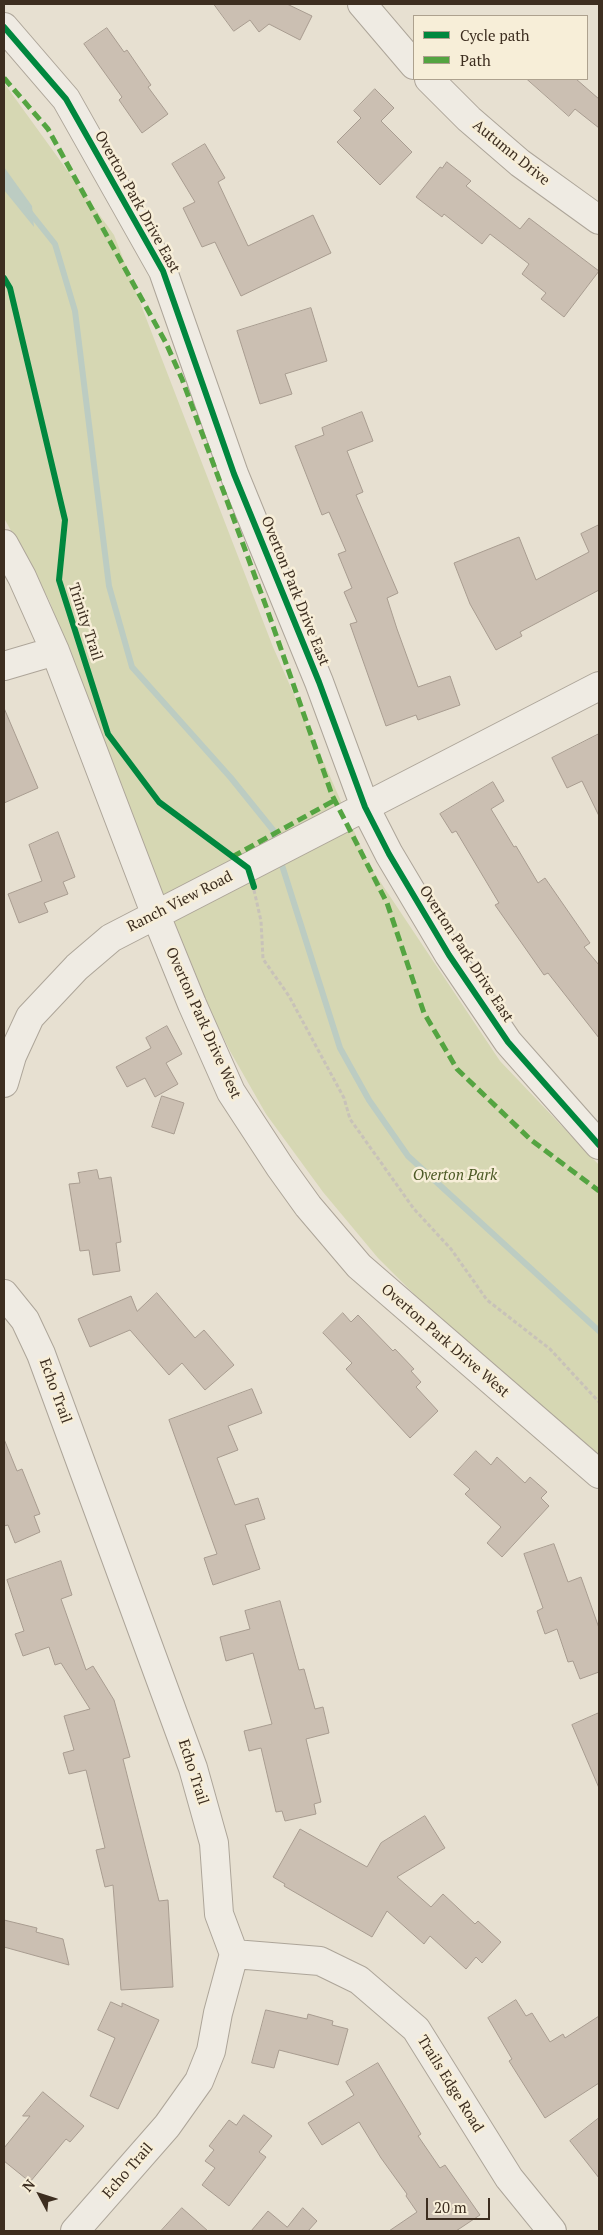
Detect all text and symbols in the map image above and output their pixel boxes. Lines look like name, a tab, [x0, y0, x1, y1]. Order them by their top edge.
legend	[413, 15, 588, 80]
text: Cycle path	[460, 25, 530, 45]
text: Path	[460, 50, 491, 70]
street label: Autumn Drive	[469, 116, 553, 190]
street label: Overton Park Drive East	[90, 128, 184, 276]
street label: Overton Park Drive East	[257, 514, 333, 668]
street label: Trinity Trail	[64, 581, 106, 663]
street label: Ranch View Road	[124, 868, 236, 936]
street label: Overton Park Drive East	[415, 882, 517, 1026]
street label: Overton Park Drive West	[161, 944, 245, 1102]
park label: Overton Park	[413, 1167, 497, 1185]
street label: Overton Park Drive West	[377, 1280, 513, 1402]
street label: Echo Trail	[35, 1356, 75, 1426]
street label: Echo Trail	[174, 1737, 212, 1807]
street label: Trails Edge Road	[413, 2032, 487, 2136]
street label: Echo Trail	[99, 2140, 157, 2202]
north arrow	[15, 2170, 65, 2220]
text: N	[17, 2175, 39, 2195]
scale bar	[428, 2188, 492, 2220]
text: 20 m	[434, 2197, 467, 2217]

